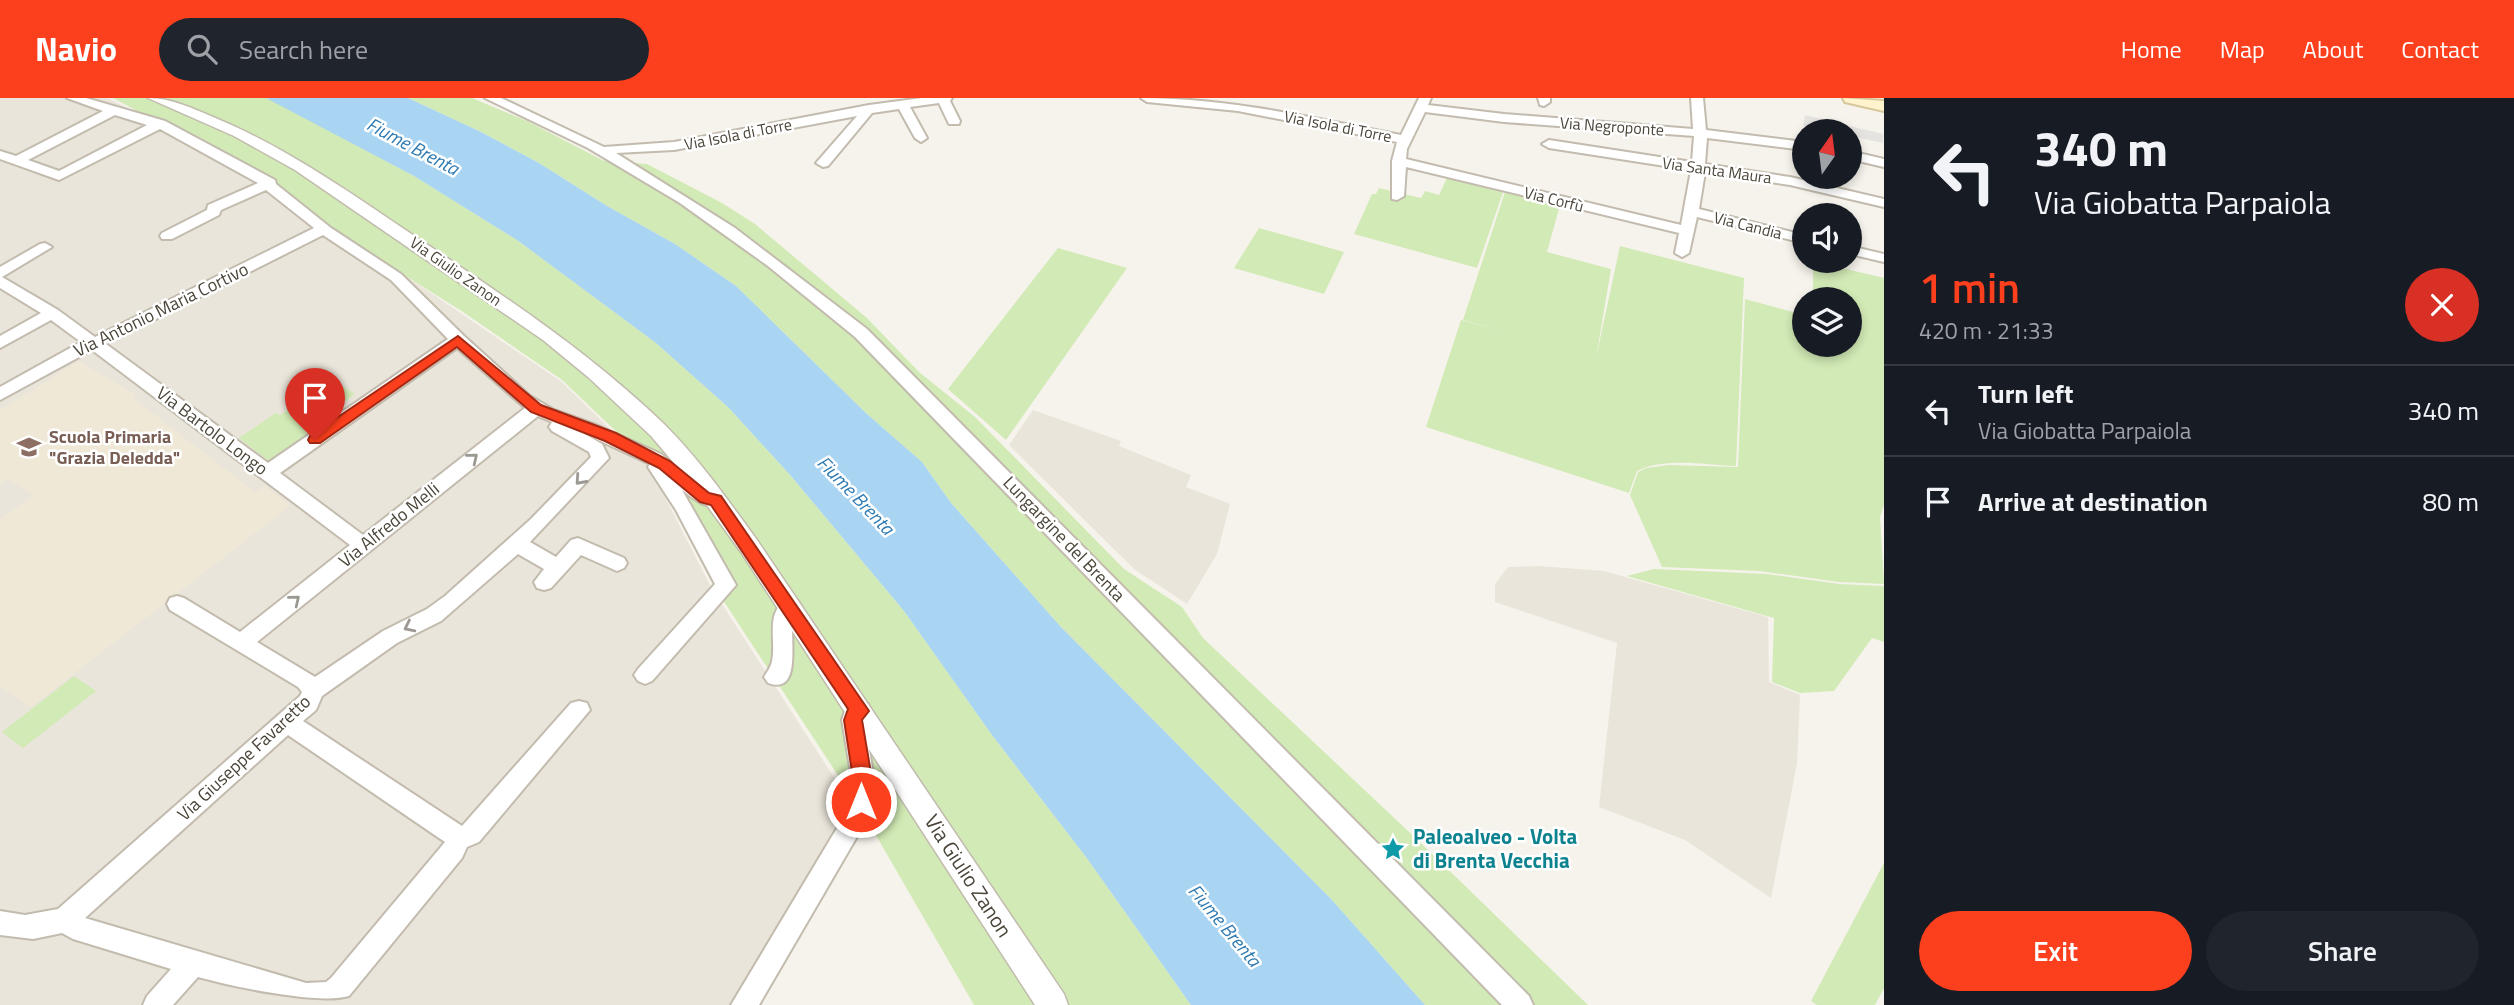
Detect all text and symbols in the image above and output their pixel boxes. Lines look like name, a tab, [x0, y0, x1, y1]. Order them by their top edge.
search box	[159, 18, 649, 81]
text: Navio	[35, 24, 117, 74]
icon: search	[183, 30, 221, 68]
text: Search here	[239, 30, 368, 69]
text: Home	[2121, 31, 2182, 67]
text: Map	[2220, 31, 2265, 67]
text: About	[2303, 31, 2363, 67]
text: Contact	[2401, 31, 2479, 67]
street label: Via Isola di Torre	[1282, 104, 1394, 148]
water label: Fiume Brenta	[362, 109, 466, 183]
street label: Via Negroponte	[1559, 110, 1665, 142]
text: 340 m	[2034, 110, 2168, 185]
street label: Via Isola di Torre	[682, 112, 794, 156]
north arrow	[1792, 119, 1862, 189]
map controls	[1792, 119, 1862, 357]
icon: left	[1919, 126, 2010, 217]
street label: Via Santa Maura	[1661, 150, 1773, 190]
text: Via Giobatta Parpaiola	[2034, 178, 2331, 226]
street label: Via Corfù	[1522, 180, 1586, 218]
button: sound	[1792, 203, 1862, 273]
street label: Via Candia	[1711, 205, 1785, 245]
street label: Via Giulio Zanon	[405, 230, 507, 312]
street label: Via Antonio Maria Cortivo	[69, 255, 253, 364]
text: 1 min	[1919, 255, 2020, 319]
button: close	[2405, 268, 2479, 342]
button: layers	[1792, 287, 1862, 357]
text: 420 m · 21:33	[1919, 313, 2054, 348]
pin	[285, 368, 345, 440]
text: Turn left	[1978, 374, 2073, 413]
icon: arrive	[296, 379, 334, 417]
street label: Via Bartolo Longo	[151, 380, 274, 482]
text: 340 m	[2408, 391, 2479, 430]
icon: left	[1919, 392, 1957, 430]
text: Via Giobatta Parpaiola	[1978, 413, 2191, 448]
place label: Scuola Primaria "Grazia Deledda"	[49, 423, 180, 471]
school or university icon: Scuola Primaria "Grazia Deledda"	[15, 433, 43, 461]
water label: Fiume Brenta	[811, 448, 903, 542]
one-way arrow	[464, 454, 477, 466]
street label: Lungargine del Brenta	[997, 470, 1132, 608]
one-way arrow	[576, 472, 588, 485]
street label: Via Alfredo Melli	[332, 475, 445, 574]
text: Arrive at destination	[1978, 482, 2208, 521]
text: 80 m	[2422, 482, 2479, 521]
icon: arrive	[1919, 483, 1957, 521]
one-way arrow	[286, 596, 299, 608]
one-way arrow	[404, 619, 416, 633]
street label: Via Giuseppe Favaretto	[171, 688, 317, 827]
position arrow	[824, 765, 898, 839]
street label: Via Giulio Zanon	[917, 808, 1021, 943]
place label: Paleoalveo - Volta di Brenta Vecchia	[1413, 820, 1577, 876]
place icon: Paleoalveo - Volta di Brenta Vecchia	[1379, 835, 1407, 863]
water label: Fiume Brenta	[1182, 877, 1270, 974]
button: Exit	[1919, 911, 2192, 991]
button: Share	[2206, 911, 2479, 991]

